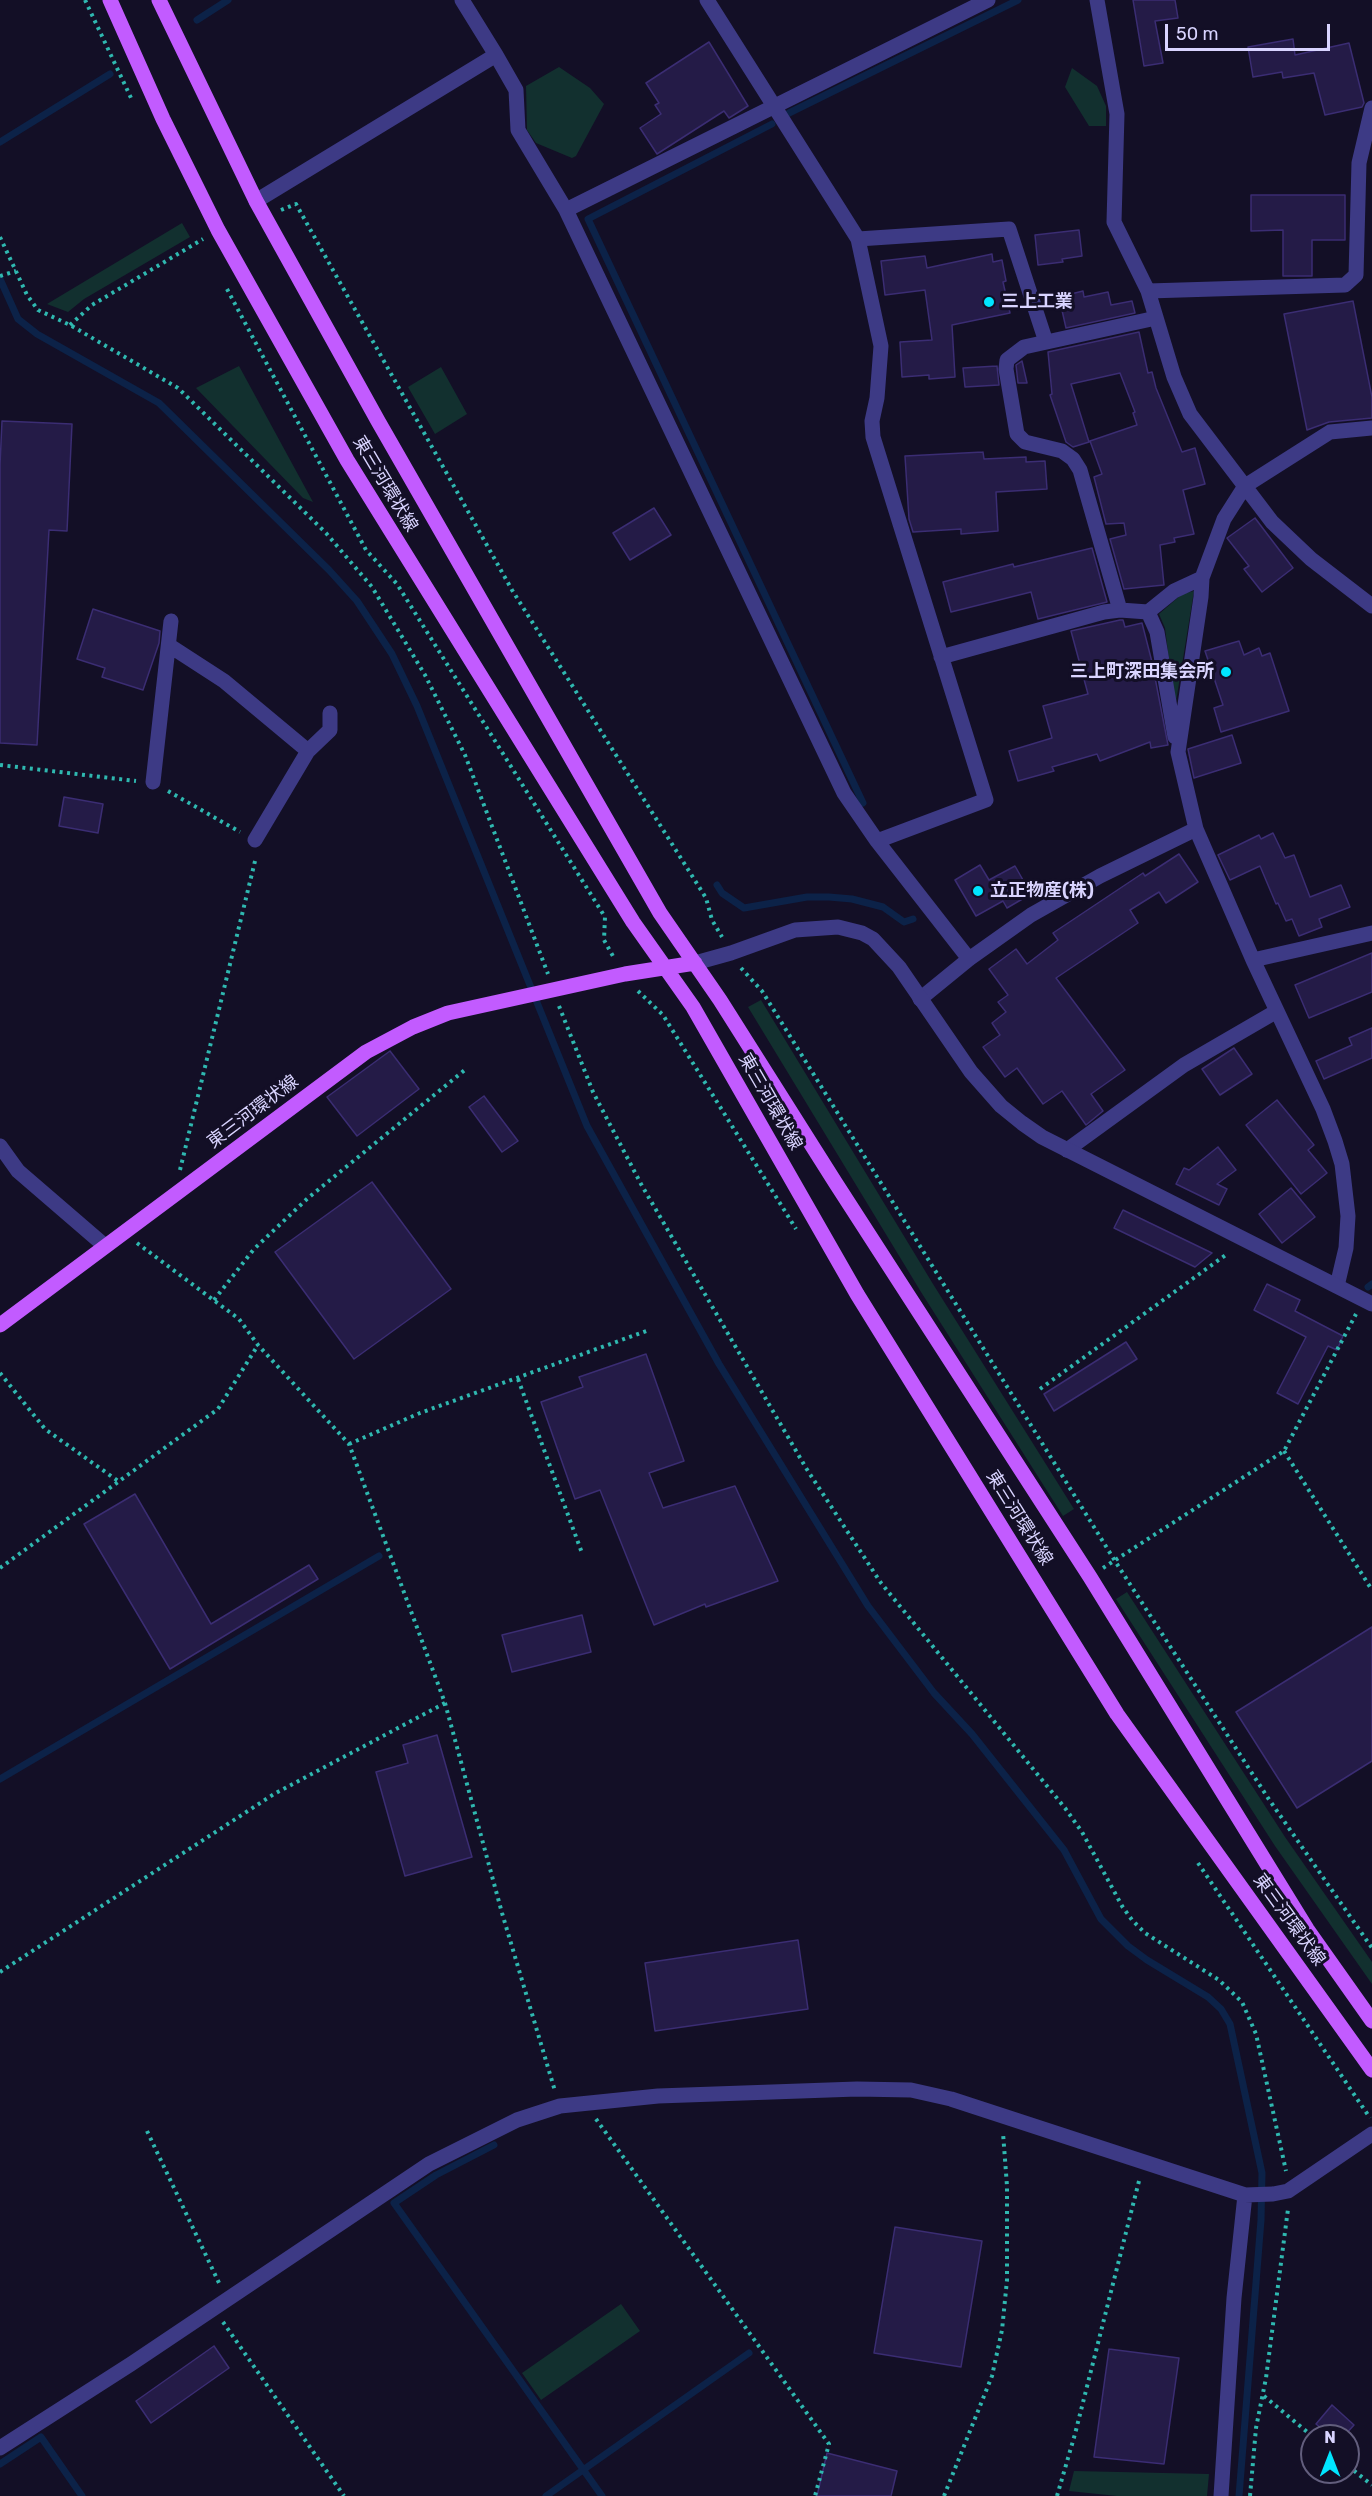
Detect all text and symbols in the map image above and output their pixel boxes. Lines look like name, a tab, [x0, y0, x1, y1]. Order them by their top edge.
scale bar	[1168, 12, 1333, 50]
text: 50 m	[1176, 23, 1219, 45]
place label: 三上工業	[1001, 291, 1073, 313]
marker: 三上工業	[982, 295, 996, 309]
street label: 東三河環状線	[348, 432, 422, 536]
place label: 三上町深田集会所	[1070, 661, 1214, 683]
marker: 三上町深田集会所	[1219, 665, 1233, 679]
place label: 立正物産(株)	[990, 880, 1094, 902]
marker: 立正物産(株)	[971, 884, 985, 898]
street label: 東三河環状線	[734, 1050, 806, 1154]
street label: 東三河環状線	[203, 1071, 303, 1153]
street label: 東三河環状線	[981, 1466, 1057, 1570]
street label: 東三河環状線	[1249, 1870, 1329, 1970]
north arrow	[1300, 2424, 1360, 2484]
text: N	[1324, 2428, 1336, 2447]

